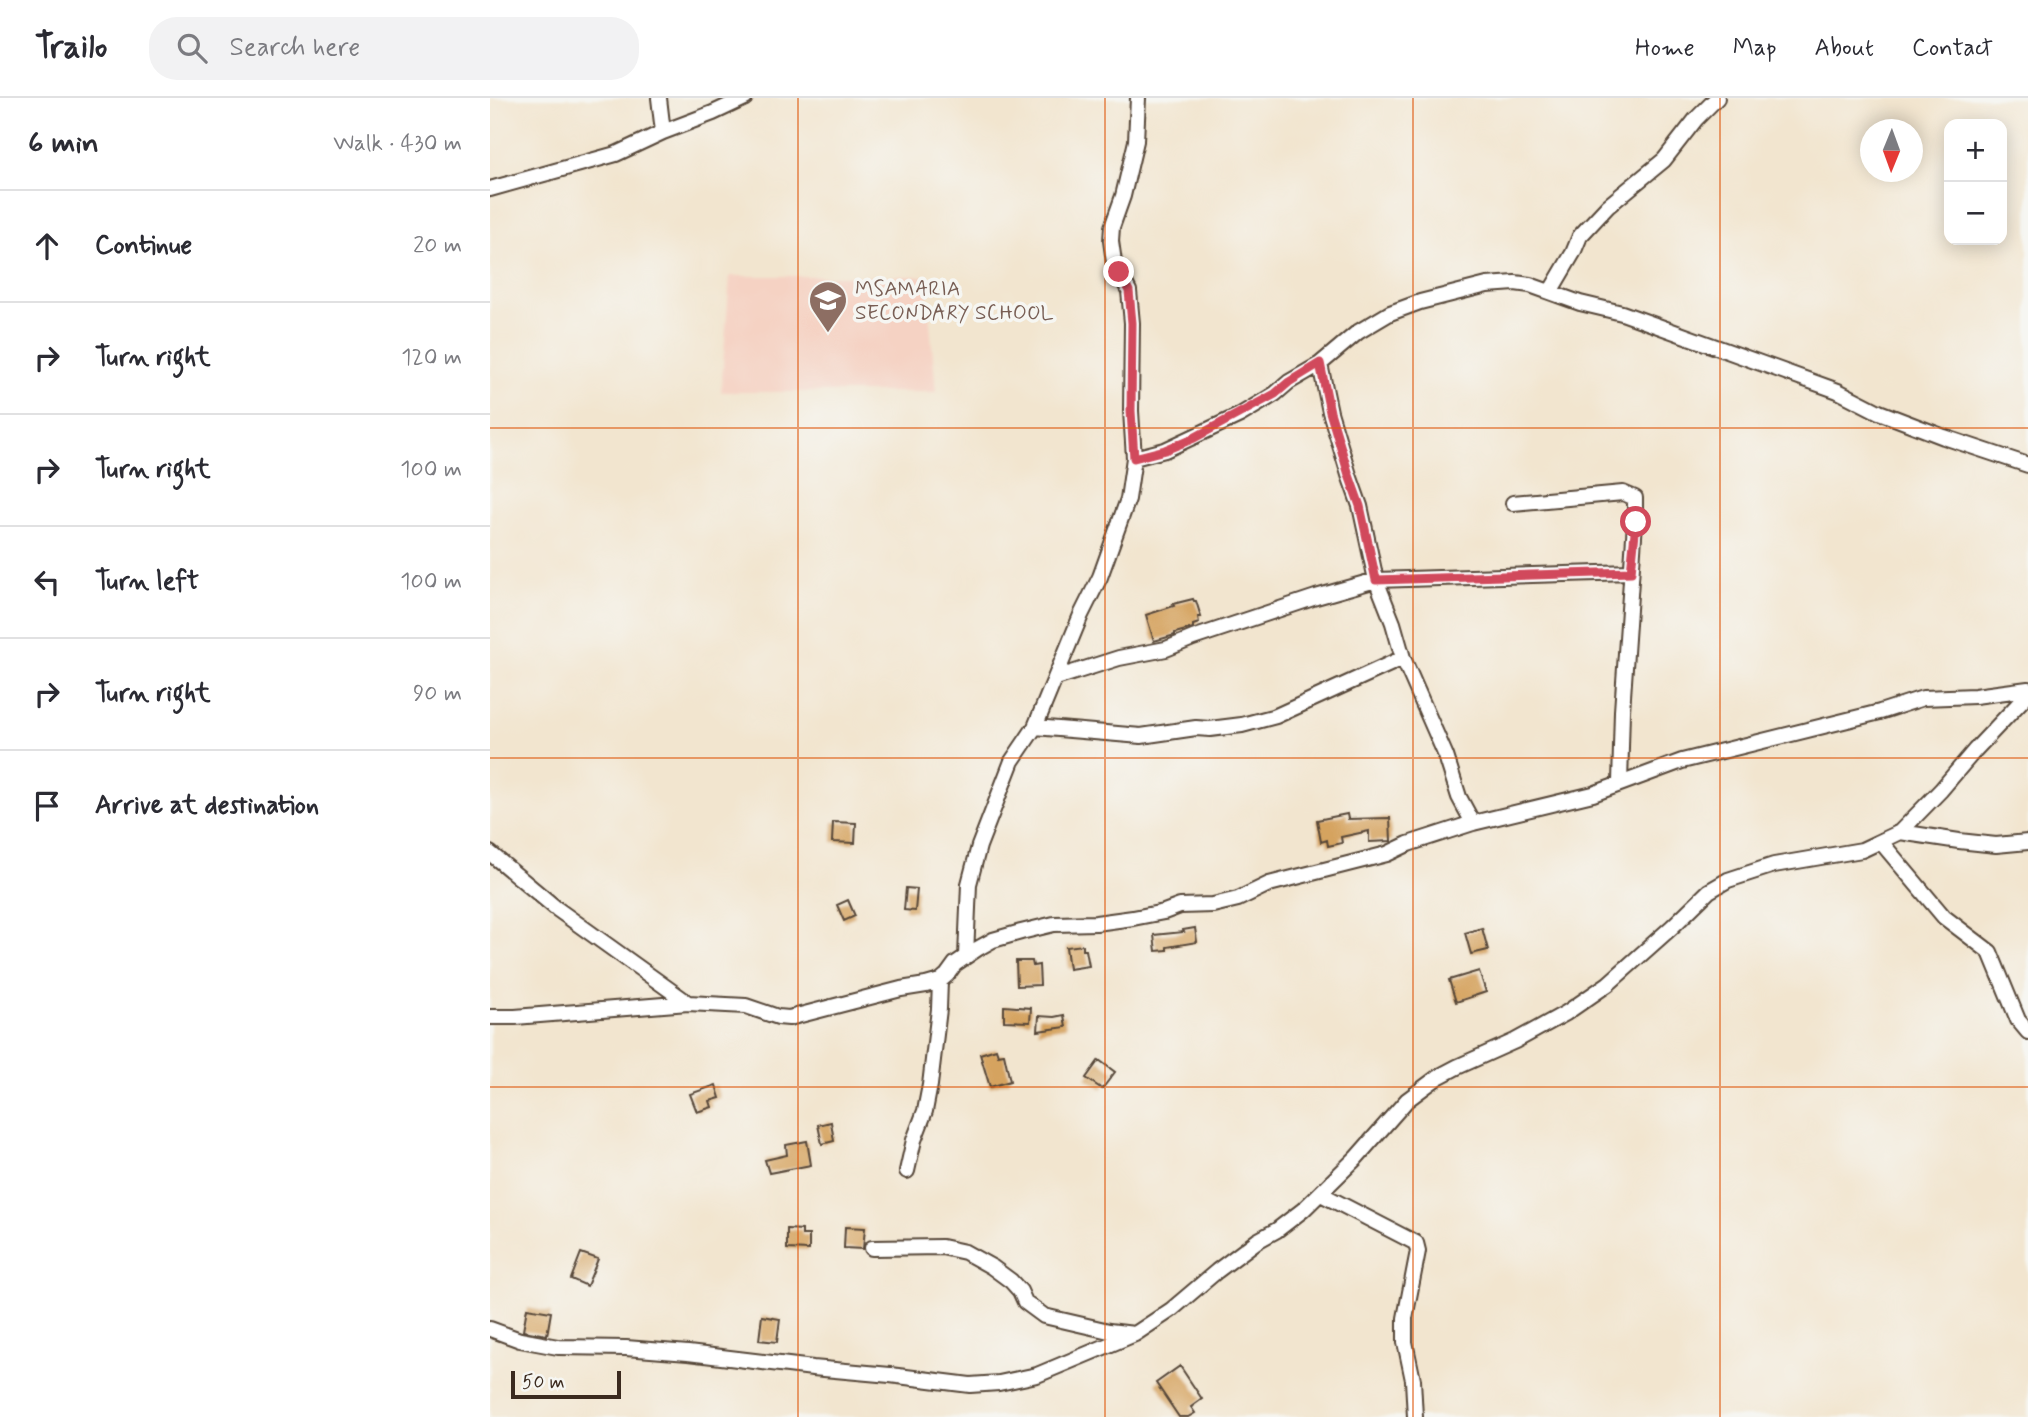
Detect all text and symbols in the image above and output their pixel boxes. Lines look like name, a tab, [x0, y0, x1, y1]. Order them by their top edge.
search box	[149, 17, 639, 80]
text: Trailo	[35, 26, 107, 70]
icon: search	[173, 29, 211, 67]
text: Search here	[229, 31, 360, 65]
text: Home	[1635, 33, 1695, 64]
text: Map	[1733, 33, 1777, 64]
text: About	[1815, 33, 1874, 64]
text: Contact	[1912, 33, 1993, 64]
north arrow	[1860, 119, 1923, 182]
map controls	[1944, 119, 2007, 245]
button: +	[1944, 119, 2007, 182]
text: 6 min	[28, 124, 99, 163]
text: Walk · 430 m	[333, 129, 462, 159]
button: −	[1944, 182, 2007, 245]
icon: ahead	[28, 227, 66, 265]
text: Continue	[95, 229, 192, 263]
text: 20 m	[413, 231, 462, 261]
route end	[1103, 256, 1134, 287]
place label: MSAMARIA SECONDARY SCHOOL	[855, 275, 1054, 327]
school or university icon: MSAMARIA SECONDARY SCHOOL	[807, 279, 849, 334]
icon: right	[28, 339, 66, 377]
text: Turn right	[95, 341, 211, 375]
text: 120 m	[401, 343, 462, 373]
icon: right	[28, 451, 66, 489]
text: Turn right	[95, 453, 211, 487]
text: 100 m	[400, 455, 462, 485]
route start	[1620, 506, 1651, 537]
icon: left	[28, 563, 66, 601]
text: Turn left	[95, 565, 199, 599]
text: 100 m	[400, 567, 462, 597]
icon: right	[28, 675, 66, 713]
text: Turn right	[95, 677, 211, 711]
text: 90 m	[413, 679, 462, 709]
icon: arrive	[28, 787, 66, 825]
text: Arrive at destination	[95, 789, 319, 823]
scale bar	[511, 1368, 621, 1400]
text: 50 m	[522, 1370, 565, 1395]

